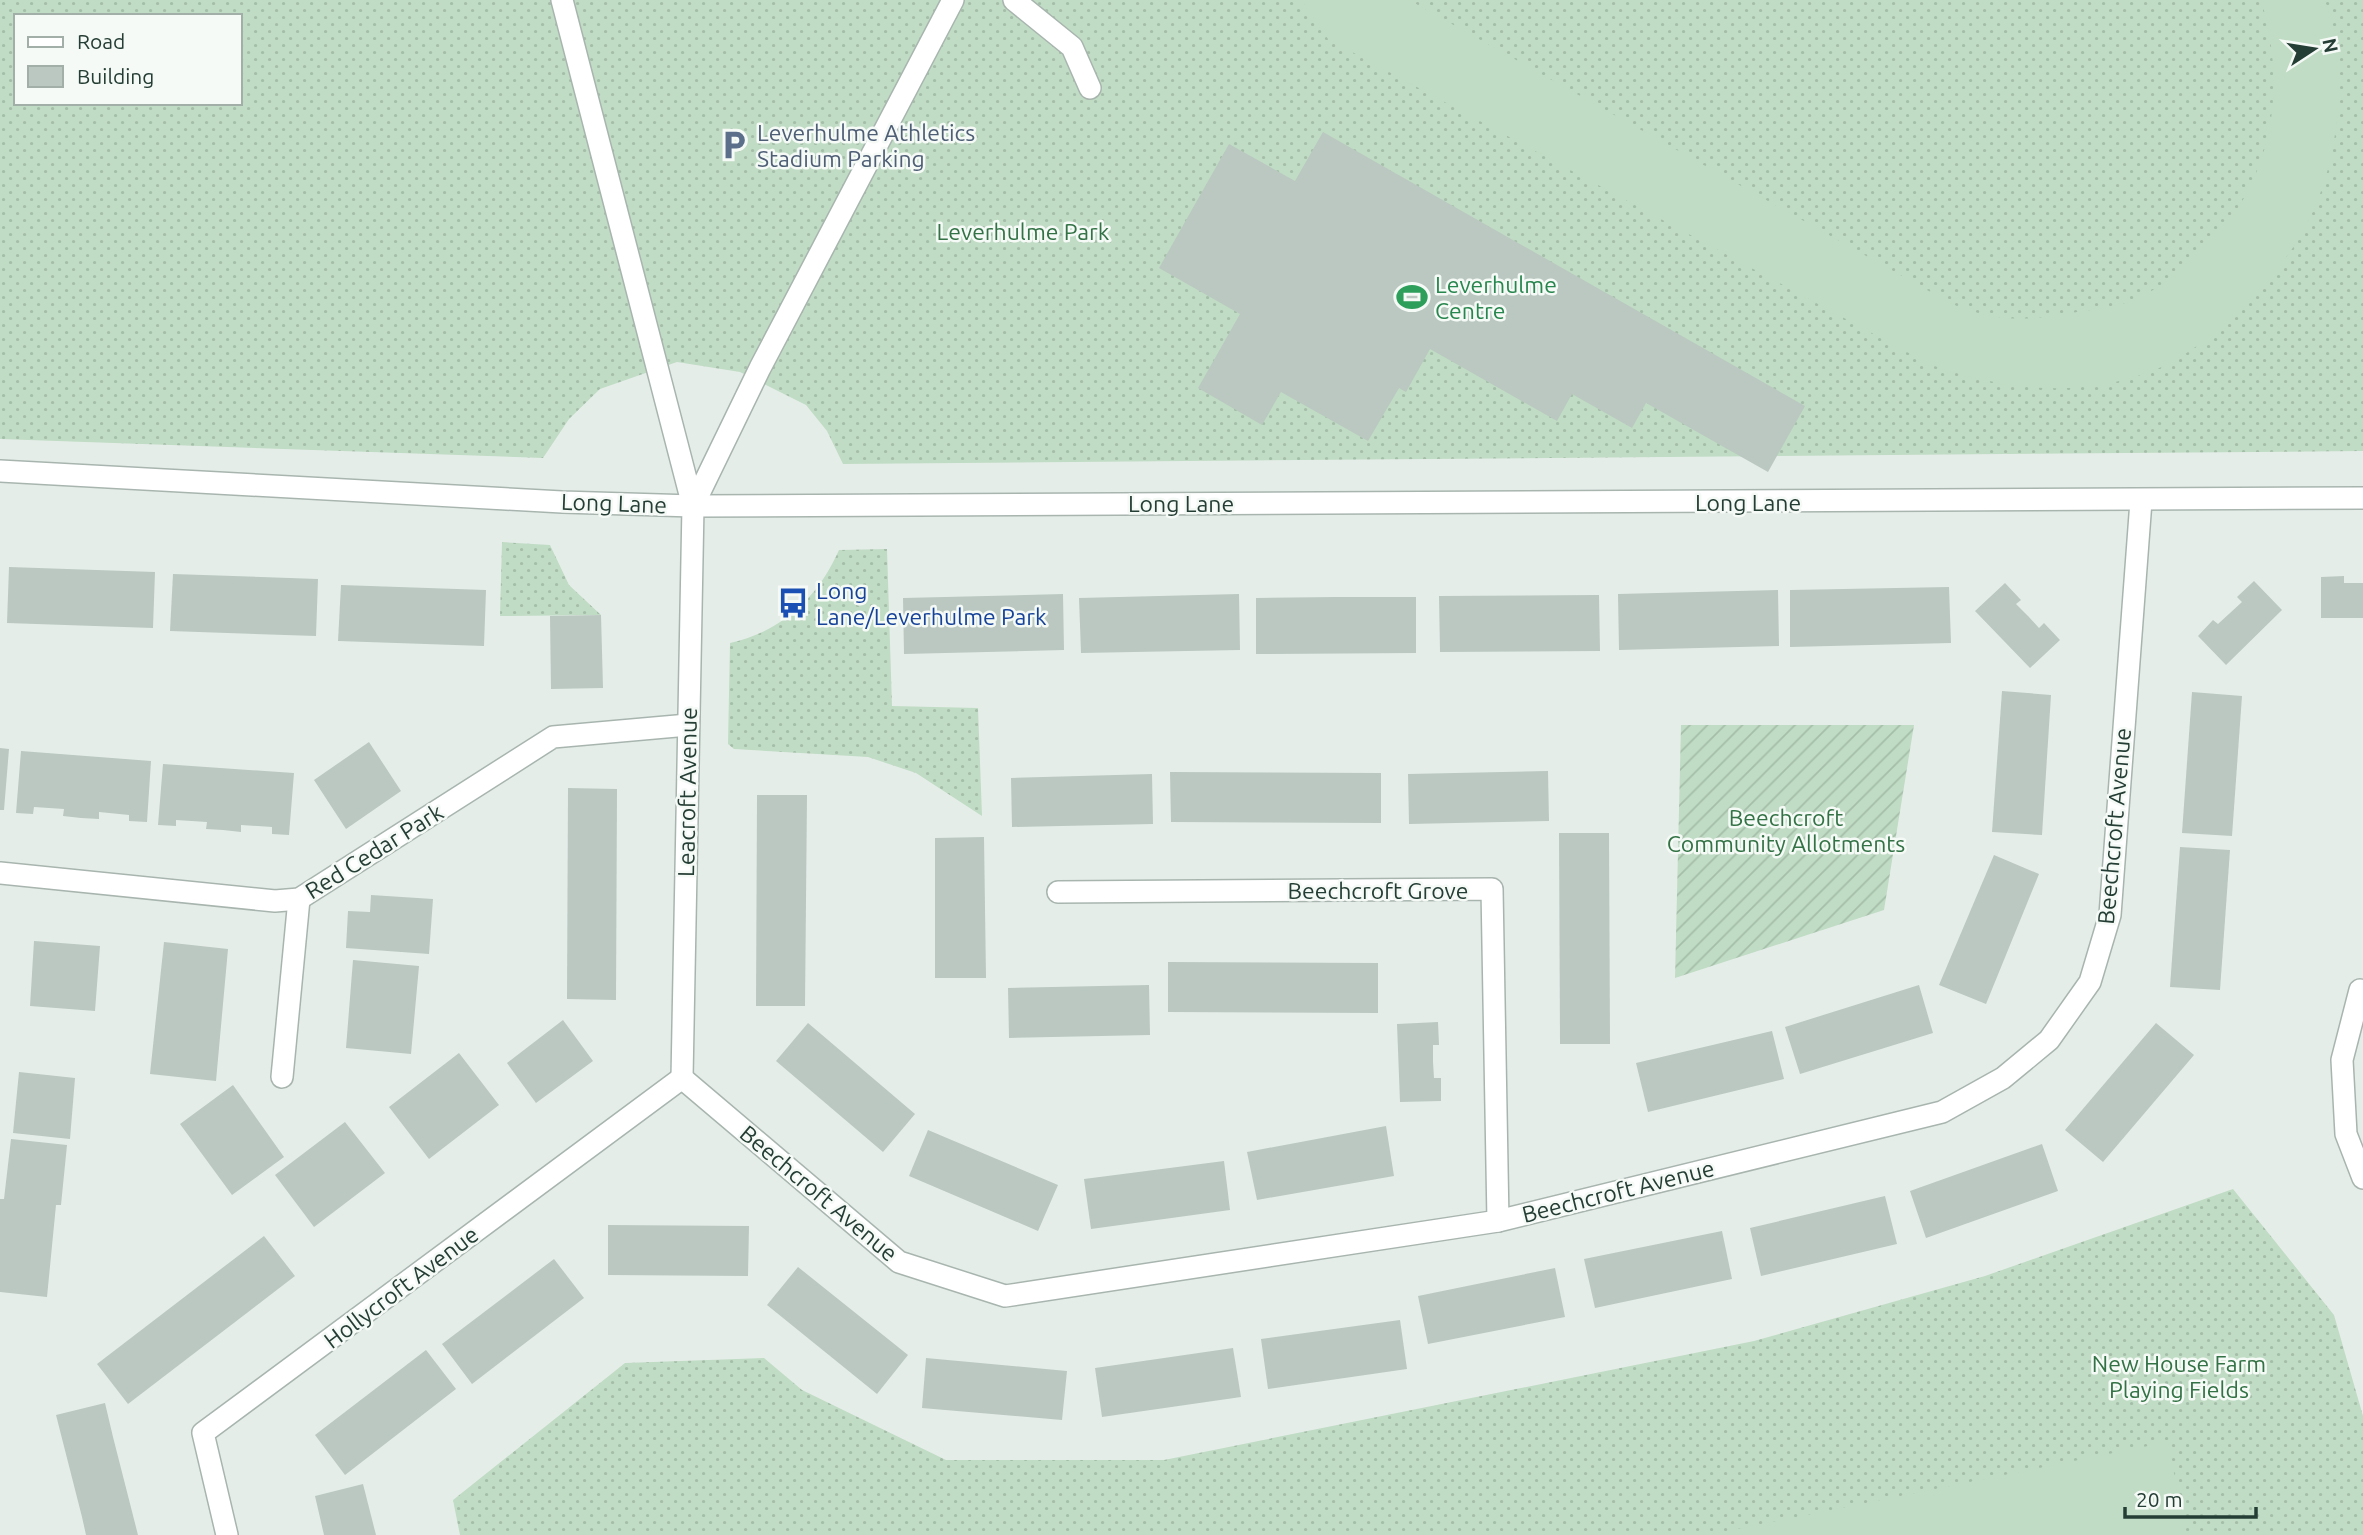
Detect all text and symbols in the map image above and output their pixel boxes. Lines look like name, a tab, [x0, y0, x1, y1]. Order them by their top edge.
legend	[14, 14, 242, 105]
north arrow	[2279, 14, 2349, 84]
text: Road	[77, 29, 125, 53]
text: N	[2318, 36, 2343, 55]
text: Building	[77, 64, 154, 88]
place label: Leverhulme Athletics Stadium Parking	[757, 120, 975, 171]
parking icon: Leverhulme Athletics Stadium Parking	[717, 128, 751, 162]
park label: Leverhulme Park	[937, 219, 1110, 244]
place label: Leverhulme Centre	[1435, 272, 1557, 323]
sports icon: Leverhulme Centre	[1395, 280, 1429, 314]
street label: Long Lane	[561, 489, 667, 517]
street label: Long Lane	[1695, 490, 1801, 515]
street label: Long Lane	[1128, 491, 1234, 516]
place label: Long Lane/Leverhulme Park	[816, 578, 1047, 629]
bus stop icon: Long Lane/Leverhulme Park	[776, 586, 810, 620]
street label: Leacroft Avenue	[673, 707, 701, 877]
street label: Beechcroft Avenue	[2093, 727, 2135, 925]
street label: Red Cedar Park	[301, 798, 448, 903]
park label: Beechcroft Community Allotments	[1667, 805, 1905, 856]
street label: Beechcroft Grove	[1288, 878, 1468, 903]
street label: Beechcroft Avenue	[735, 1120, 903, 1266]
street label: Beechcroft Avenue	[1519, 1155, 1717, 1227]
street label: Hollycroft Avenue	[319, 1221, 483, 1353]
park label: New House Farm Playing Fields	[2092, 1351, 2266, 1402]
scale bar	[2125, 1476, 2256, 1520]
text: 20 m	[2136, 1487, 2183, 1511]

